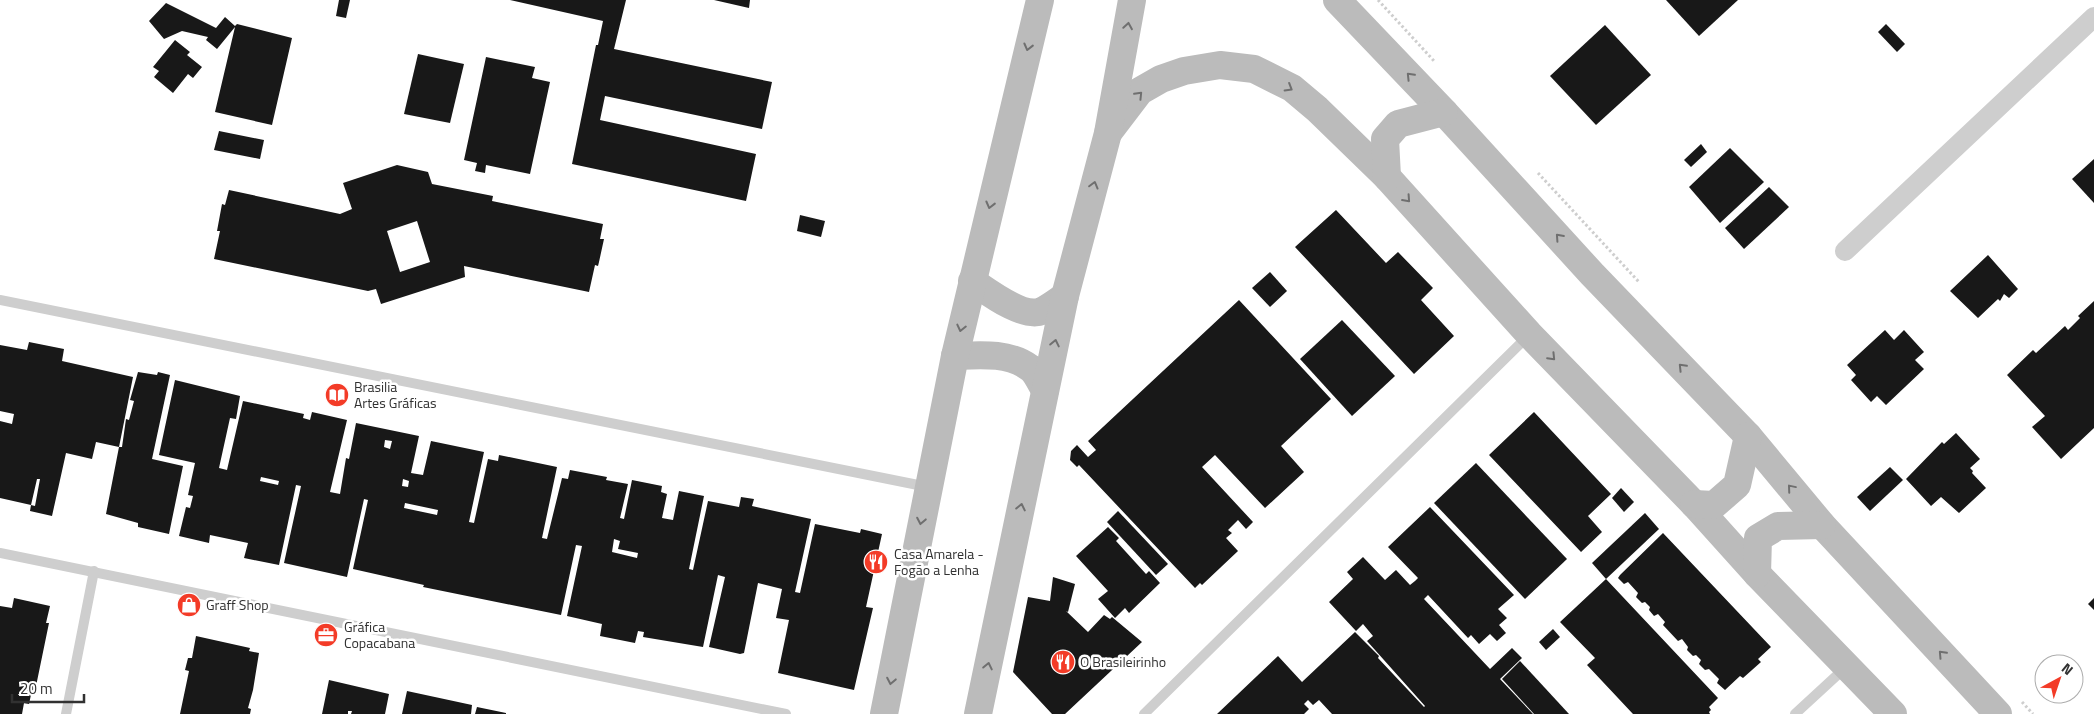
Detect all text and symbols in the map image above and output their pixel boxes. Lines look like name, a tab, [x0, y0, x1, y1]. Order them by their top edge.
one-way arrow	[1122, 22, 1133, 30]
one-way arrow	[1024, 43, 1034, 51]
one-way arrow	[1407, 73, 1416, 82]
one-way arrow	[1284, 81, 1293, 91]
one-way arrow	[1133, 92, 1142, 101]
one-way arrow	[1088, 181, 1099, 190]
one-way arrow	[1401, 194, 1410, 203]
one-way arrow	[985, 201, 996, 210]
one-way arrow	[1556, 234, 1565, 243]
one-way arrow	[956, 324, 967, 333]
one-way arrow	[1050, 338, 1060, 347]
one-way arrow	[1546, 352, 1555, 361]
one-way arrow	[1679, 364, 1688, 373]
place label: Brasilia Artes Gráficas	[354, 376, 437, 413]
library icon: Brasilia Artes Gráficas	[324, 382, 350, 408]
one-way arrow	[1787, 484, 1796, 493]
one-way arrow	[1015, 503, 1026, 512]
one-way arrow	[916, 517, 927, 526]
place label: Casa Amarela - Fogão a Lenha	[894, 543, 984, 580]
restaurant icon: Casa Amarela - Fogão a Lenha	[863, 549, 889, 575]
shop icon: Graff Shop	[176, 592, 202, 618]
place label: Graff Shop	[206, 594, 269, 615]
place label: Gráfica Copacabana	[344, 616, 415, 653]
office icon: Gráfica Copacabana	[313, 622, 339, 648]
restaurant icon: O Brasileirinho	[1050, 649, 1076, 675]
one-way arrow	[1939, 650, 1948, 659]
place label: O Brasileirinho	[1080, 651, 1166, 672]
north arrow	[2034, 654, 2084, 704]
text: N	[2057, 657, 2078, 680]
one-way arrow	[982, 662, 993, 671]
scale bar	[12, 672, 85, 704]
text: 20 m	[20, 677, 53, 700]
one-way arrow	[886, 677, 896, 686]

